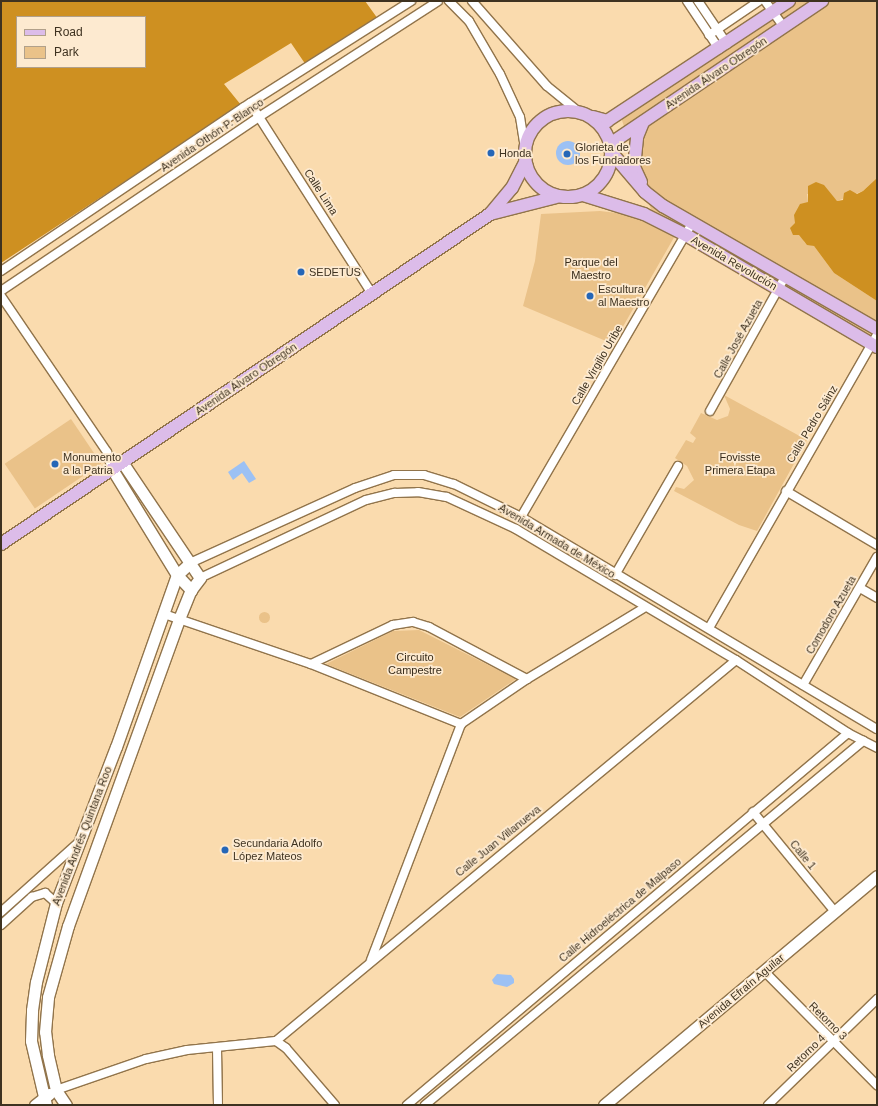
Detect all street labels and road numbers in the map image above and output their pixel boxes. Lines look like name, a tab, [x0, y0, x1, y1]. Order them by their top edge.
street label: Avenida Álvaro Obregón	[663, 34, 769, 112]
street label: Avenida Othón P. Blanco	[158, 96, 266, 174]
street label: Calle Lima	[301, 167, 341, 217]
street label: Avenida Revolución	[689, 233, 779, 293]
street label: Calle José Azueta	[711, 297, 765, 381]
street label: Calle Virgilio Uribe	[569, 323, 625, 407]
street label: Avenida Álvaro Obregón	[193, 340, 299, 418]
street label: Calle Pedro Sáinz	[784, 383, 840, 465]
street label: Avenida Armada de México	[496, 501, 618, 581]
street label: Comodoro Azueta	[803, 573, 859, 657]
street label: Avenida Andrés Quintana Roo	[49, 764, 115, 908]
street label: Calle Juan Villanueva	[453, 803, 543, 879]
street label: Calle 1	[787, 838, 819, 872]
street label: Calle Hidroeléctrica de Malpaso	[556, 855, 684, 965]
street label: Avenida Efraín Aguilar	[695, 951, 787, 1031]
street label: Retorno 3	[806, 999, 850, 1043]
street label: Retorno 4	[784, 1031, 828, 1075]

